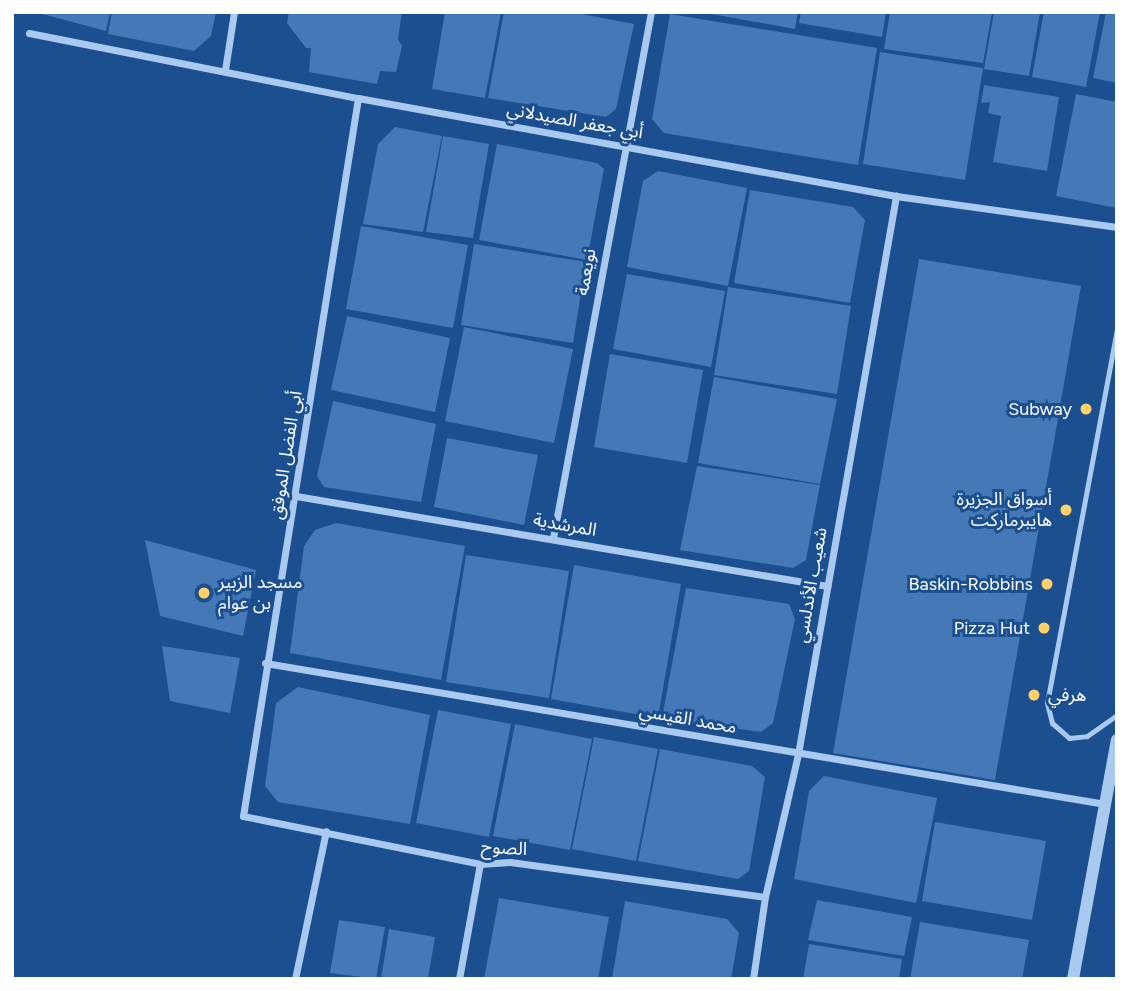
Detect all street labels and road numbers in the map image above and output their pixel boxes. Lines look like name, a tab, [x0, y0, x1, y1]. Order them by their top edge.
street label: أبي جعفر الصيدلاني	[505, 98, 645, 144]
street label: نويعمة	[571, 247, 601, 297]
street label: أبي الفضل الموفق	[265, 389, 307, 521]
street label: المرشدية	[532, 509, 598, 541]
street label: شعيب الأندلسي	[790, 526, 832, 644]
street label: محمد القيسي	[638, 700, 738, 738]
street label: الصوح	[480, 836, 528, 860]

